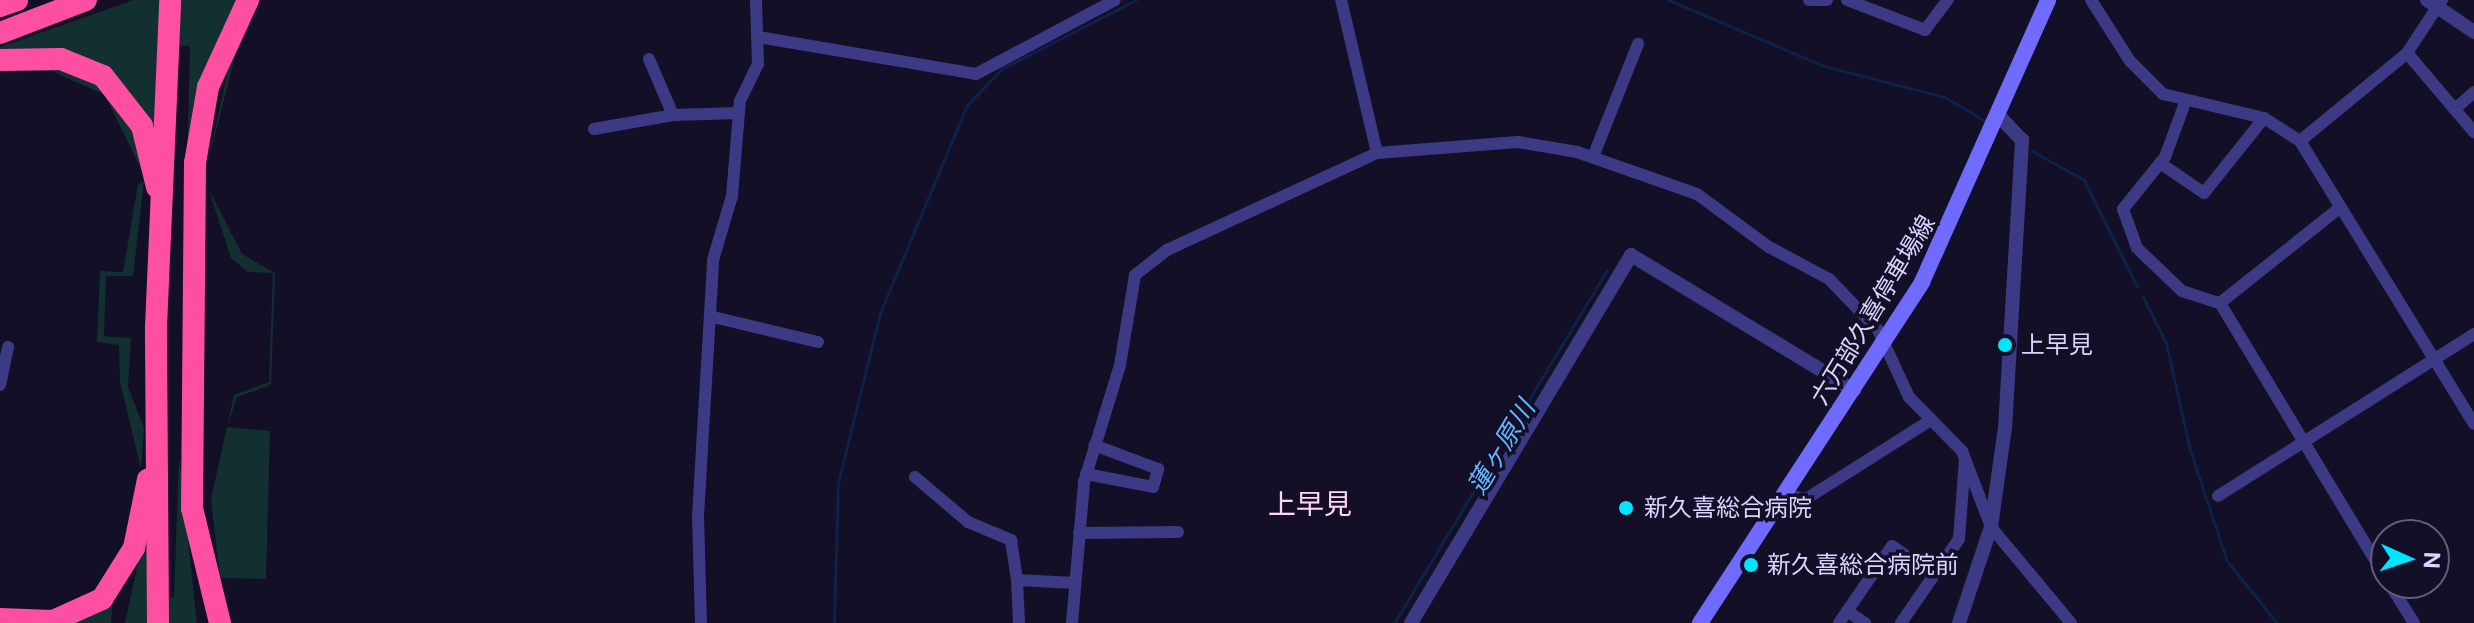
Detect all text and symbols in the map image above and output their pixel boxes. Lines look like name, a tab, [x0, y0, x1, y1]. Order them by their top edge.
street label: 六万部久喜停車場線	[1805, 210, 1941, 410]
place label: 上早見	[2021, 331, 2093, 359]
marker: 上早見	[1996, 336, 2014, 354]
water label: 蓮ヶ原川	[1461, 394, 1541, 500]
district label: 上早見	[1268, 487, 1352, 521]
place label: 新久喜総合病院	[1644, 494, 1812, 522]
marker: 新久喜総合病院	[1615, 497, 1637, 519]
north arrow	[2370, 519, 2450, 599]
place label: 新久喜総合病院前	[1767, 551, 1959, 579]
text: N	[2419, 551, 2445, 569]
marker: 新久喜総合病院前	[1742, 556, 1760, 574]

